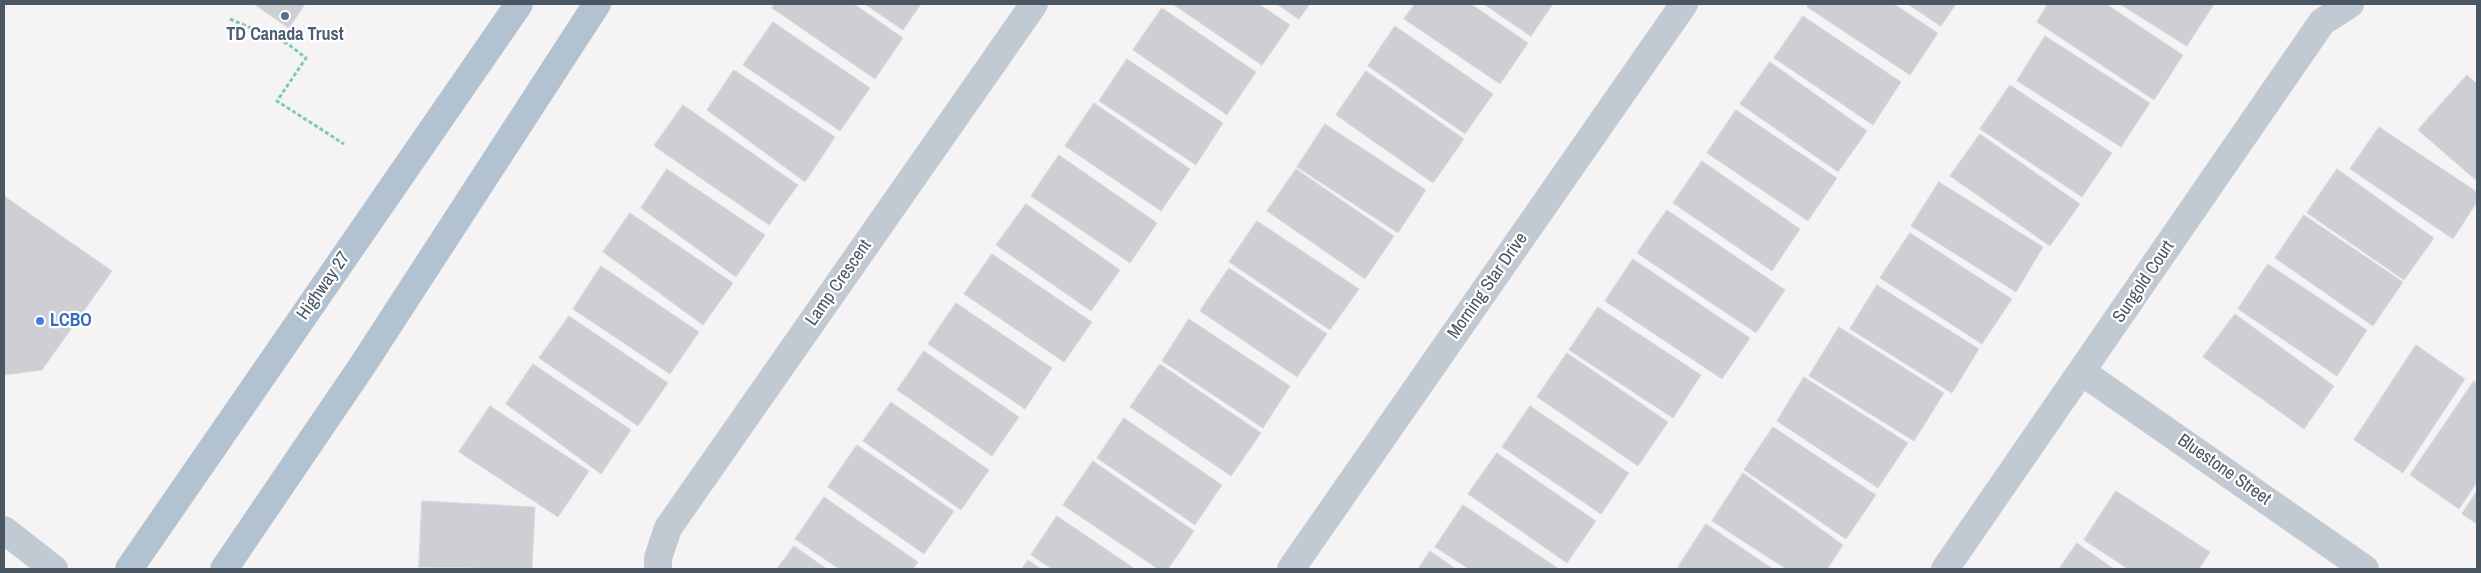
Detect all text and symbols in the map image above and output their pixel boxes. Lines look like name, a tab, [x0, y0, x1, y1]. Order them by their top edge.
marker: TD Canada Trust	[279, 10, 291, 22]
place label: TD Canada Trust	[226, 24, 344, 46]
street label: Morning Star Drive	[1443, 229, 1533, 343]
street label: Lamp Crescent	[801, 236, 877, 330]
street label: Sungold Court	[2109, 237, 2179, 327]
street label: Highway 27	[293, 248, 355, 324]
place label: LCBO	[50, 310, 92, 332]
marker: LCBO	[34, 315, 46, 327]
street label: Bluestone Street	[2173, 430, 2275, 510]

